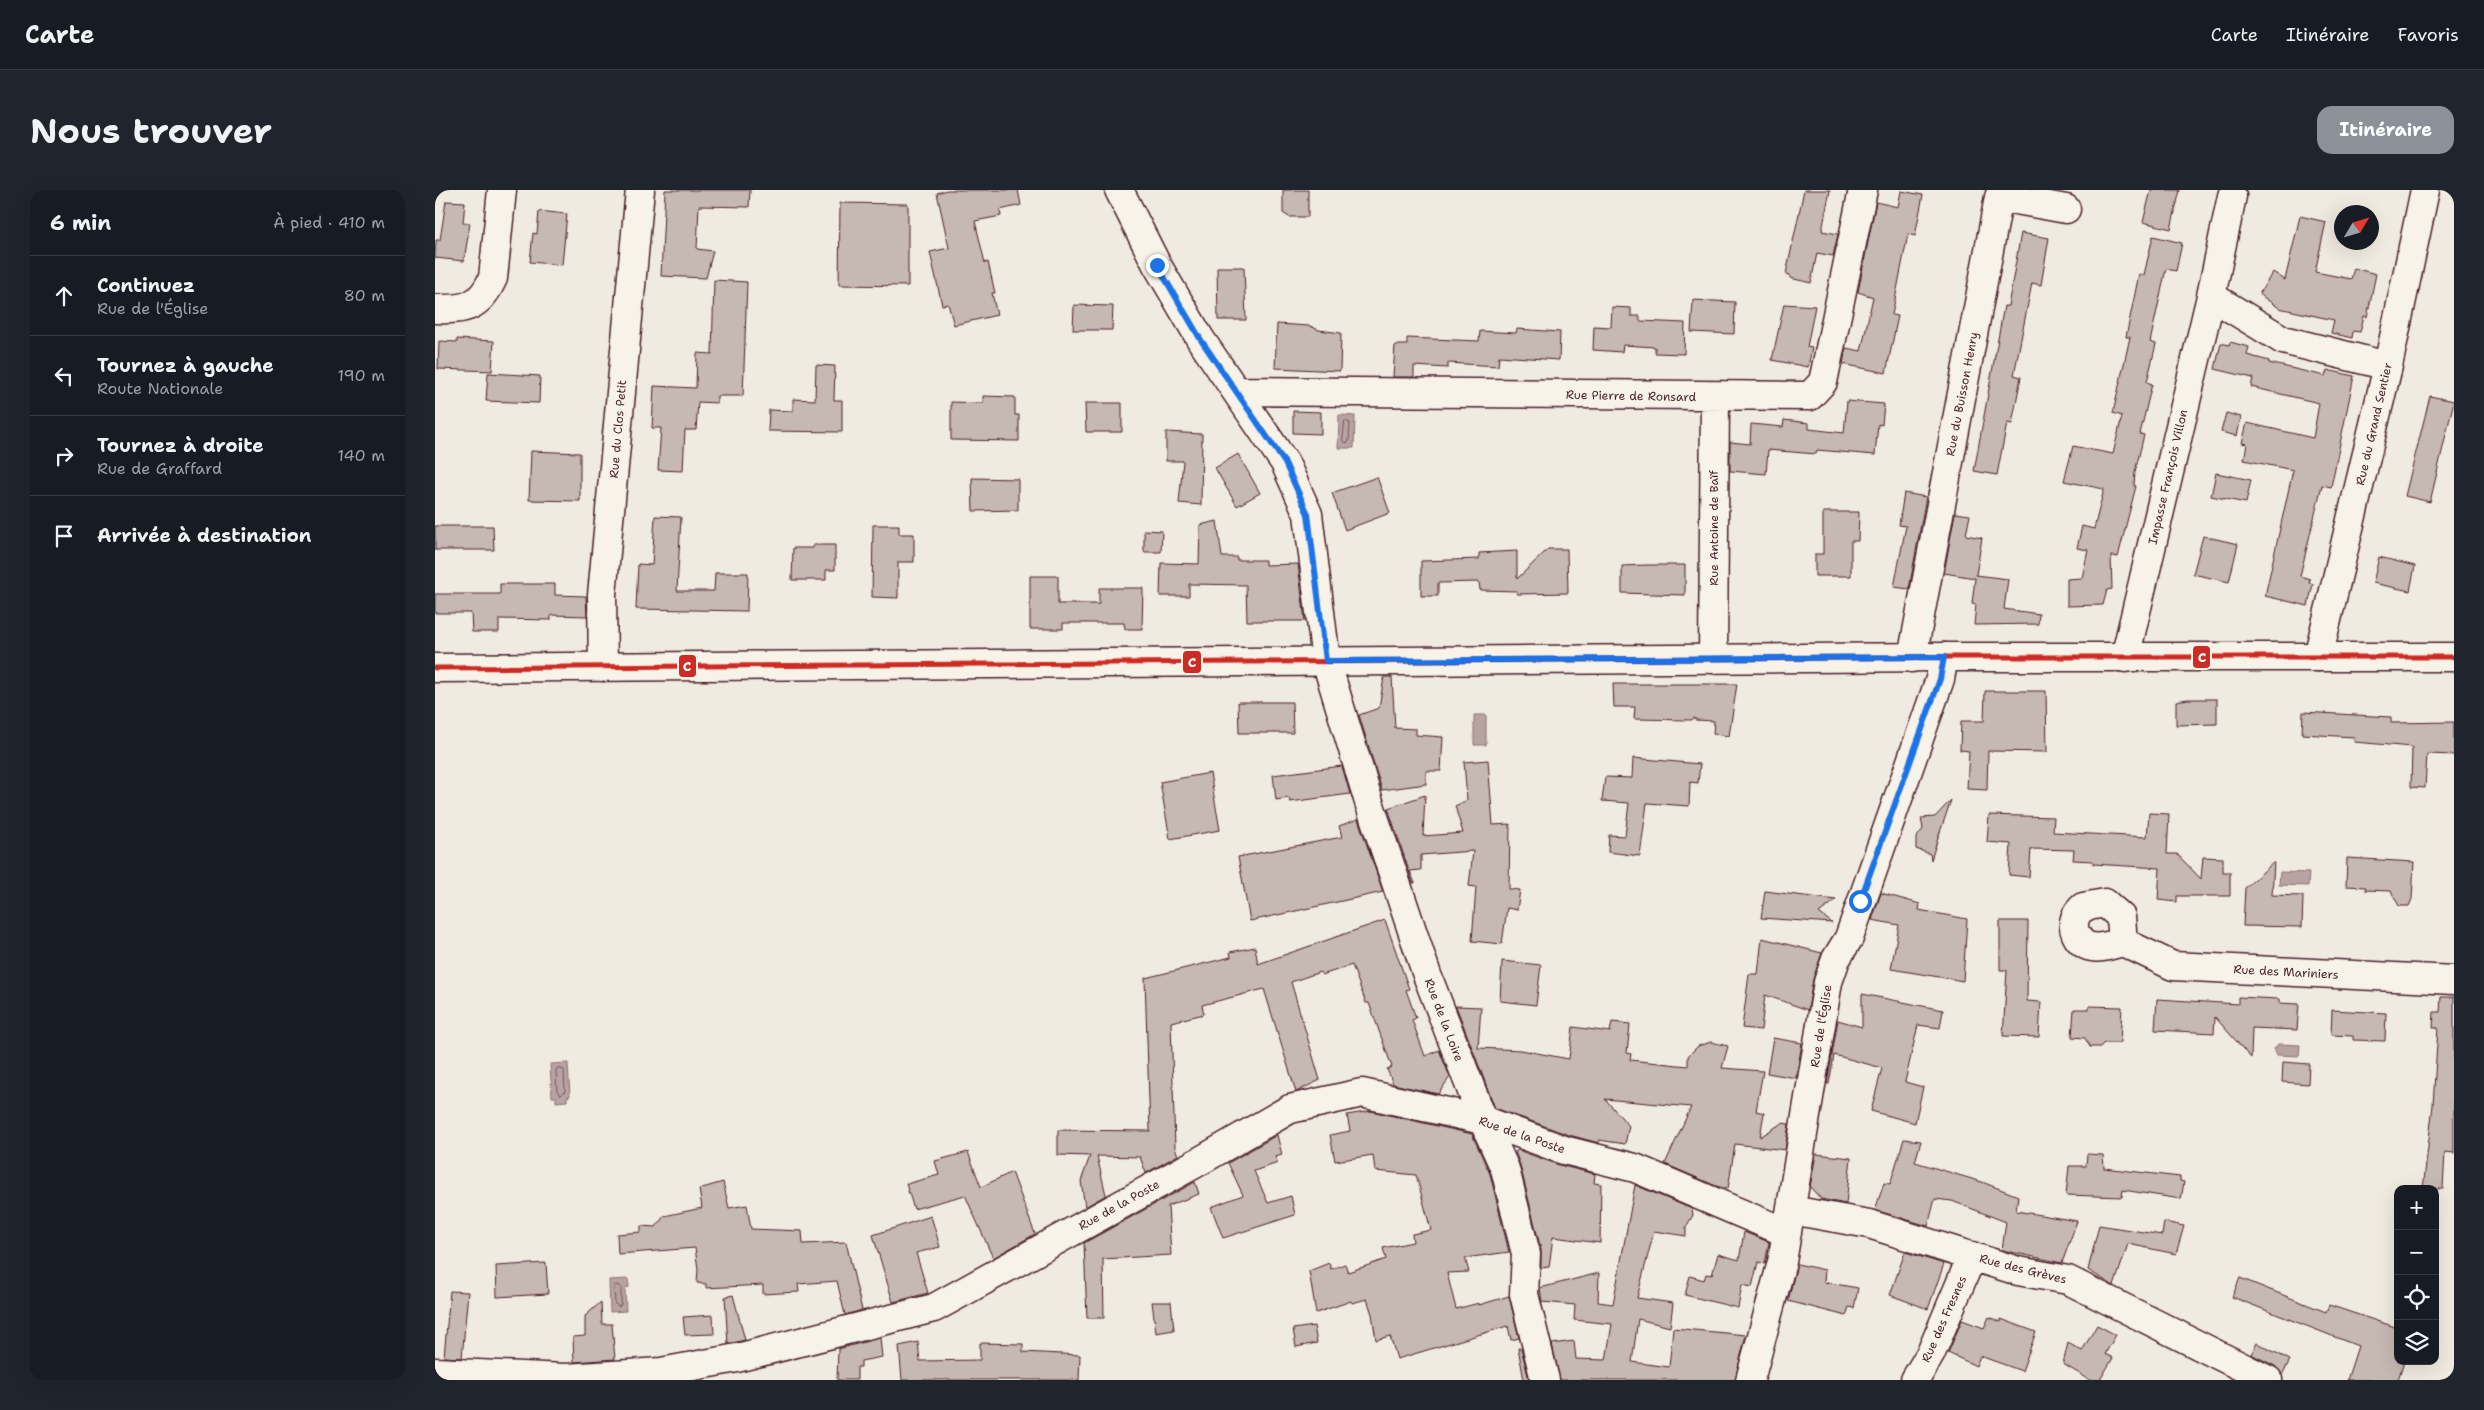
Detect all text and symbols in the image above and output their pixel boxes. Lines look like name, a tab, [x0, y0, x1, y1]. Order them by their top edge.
text: Carte	[25, 19, 94, 51]
text: Carte	[2211, 23, 2258, 47]
text: Itinéraire	[2286, 23, 2370, 47]
text: Favoris	[2398, 23, 2459, 47]
button: Itinéraire	[2317, 106, 2454, 154]
text: Nous trouver	[30, 107, 272, 154]
north arrow	[2334, 205, 2379, 250]
text: 6 min	[50, 209, 111, 237]
text: À pied · 410 m	[273, 212, 385, 233]
route end	[1146, 254, 1169, 277]
text: Continuez	[97, 273, 195, 298]
icon: ahead	[50, 282, 78, 310]
text: 80 m	[344, 285, 385, 306]
text: Rue de l'Église	[97, 298, 208, 319]
street label: Rue du Buisson Henry	[1942, 331, 1982, 457]
text: Tournez à gauche	[97, 353, 274, 378]
street label: Rue du Grand Sentier	[2352, 361, 2396, 487]
icon: left	[50, 362, 78, 390]
text: 190 m	[338, 365, 385, 386]
text: Route Nationale	[97, 378, 223, 399]
street label: Rue du Clos Petit	[606, 379, 630, 479]
street label: Rue Pierre de Ronsard	[1566, 387, 1697, 405]
street label: Impasse François Villon	[2145, 408, 2191, 546]
text: Tournez à droite	[97, 433, 264, 458]
icon: right	[50, 442, 78, 470]
text: 140 m	[338, 445, 385, 466]
text: Rue de Graffard	[97, 458, 222, 479]
street label: Rue Antoine de Baïf	[1706, 470, 1722, 586]
icon: arrive	[50, 522, 78, 550]
text: Arrivée à destination	[97, 523, 311, 548]
line badge: C	[2192, 645, 2211, 669]
text: C	[2198, 648, 2206, 666]
line badge: C	[1182, 650, 1202, 674]
text: C	[1188, 653, 1196, 671]
line badge: C	[678, 654, 697, 678]
text: C	[683, 657, 691, 675]
route start	[1849, 890, 1872, 913]
street label: Rue des Mariniers	[2233, 961, 2339, 983]
street label: Rue de la Loire	[1421, 976, 1467, 1064]
street label: Rue de l'Église	[1807, 983, 1835, 1069]
street label: Rue de la Poste	[1477, 1113, 1567, 1157]
street label: Rue de la Poste	[1076, 1176, 1163, 1234]
map controls	[2394, 1185, 2439, 1365]
button: +	[2394, 1185, 2439, 1230]
button: −	[2394, 1230, 2439, 1275]
street label: Rue des Grèves	[1978, 1250, 2068, 1288]
street label: Rue des Fresnes	[1918, 1273, 1970, 1365]
button: locate	[2394, 1275, 2439, 1320]
button: layers	[2394, 1320, 2439, 1365]

